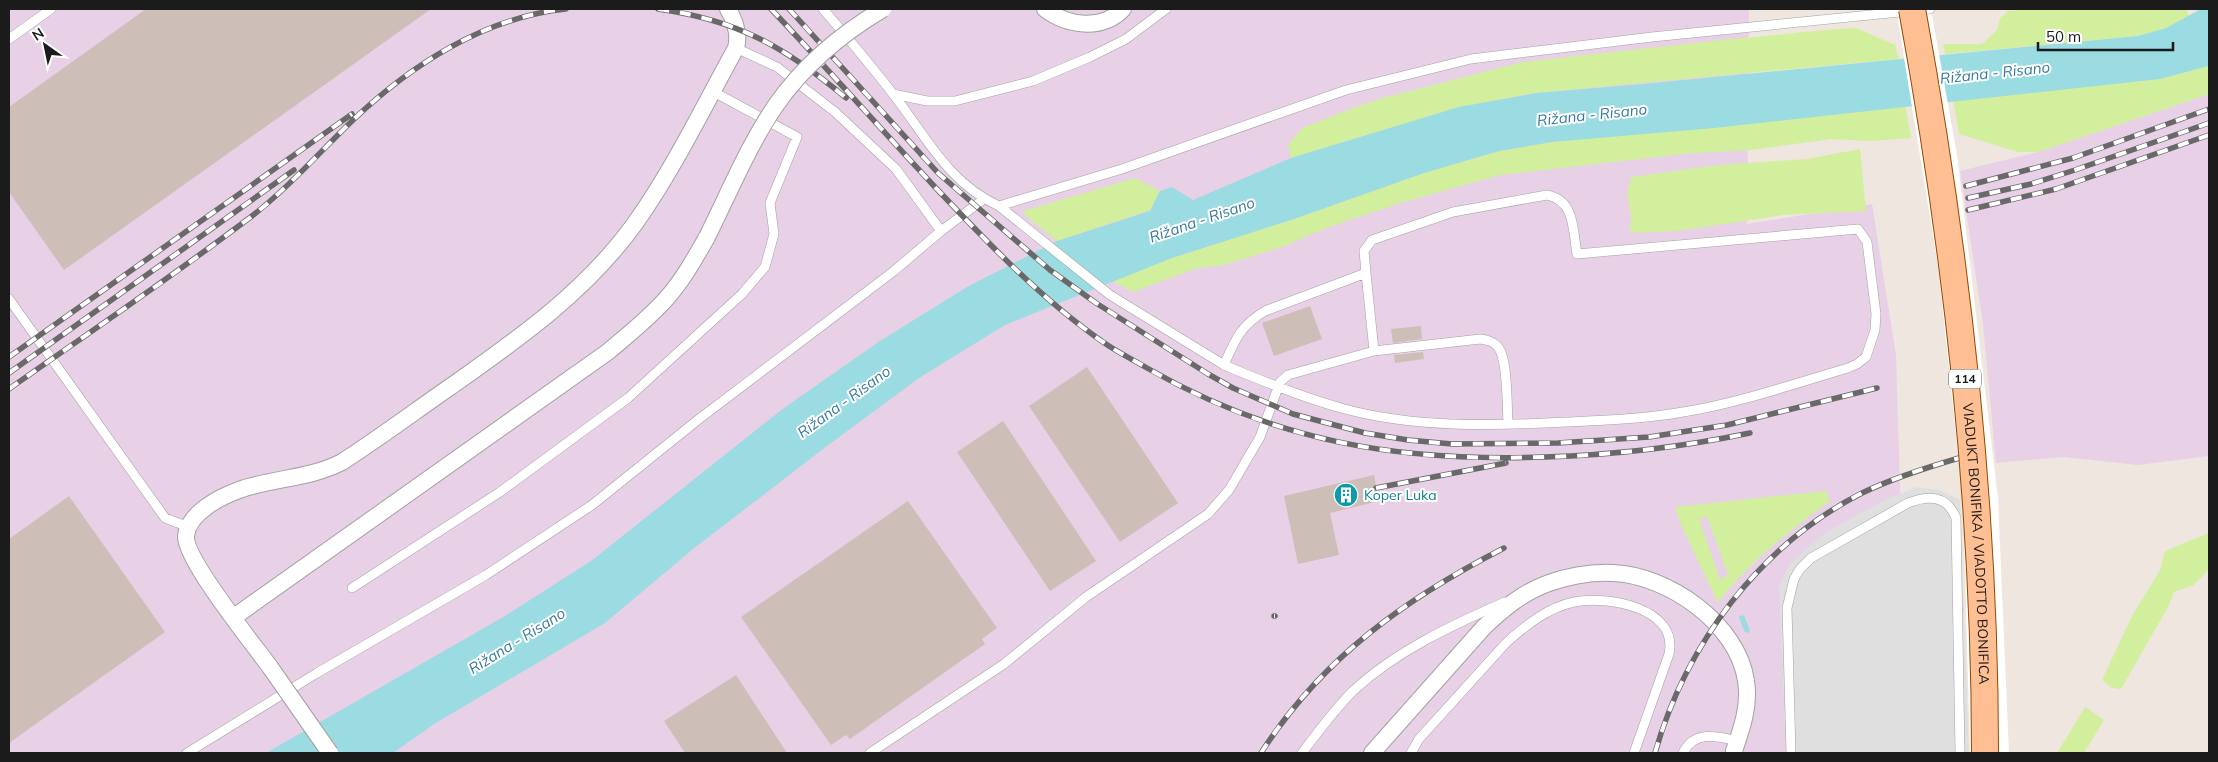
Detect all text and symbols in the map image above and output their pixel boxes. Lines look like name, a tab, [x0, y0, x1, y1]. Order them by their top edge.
north arrow	[20, 20, 70, 70]
scale bar	[2038, 20, 2173, 52]
text: N	[29, 24, 47, 45]
text: 50 m	[2046, 27, 2081, 46]
water label: Rižana - Risano	[1939, 57, 2051, 88]
water label: Rižana - Risano	[1536, 99, 1648, 130]
water label: Rižana - Risano	[1147, 192, 1258, 246]
water label: Rižana - Risano	[793, 361, 894, 442]
road number: 114	[1949, 369, 1981, 388]
street label: VIADUKT BONIFIKA / VIADOTTO BONIFICA	[1959, 402, 1993, 685]
building icon: Koper Luka	[1333, 482, 1359, 508]
place label: Koper Luka	[1364, 486, 1437, 504]
water label: Rižana - Risano	[465, 603, 569, 678]

